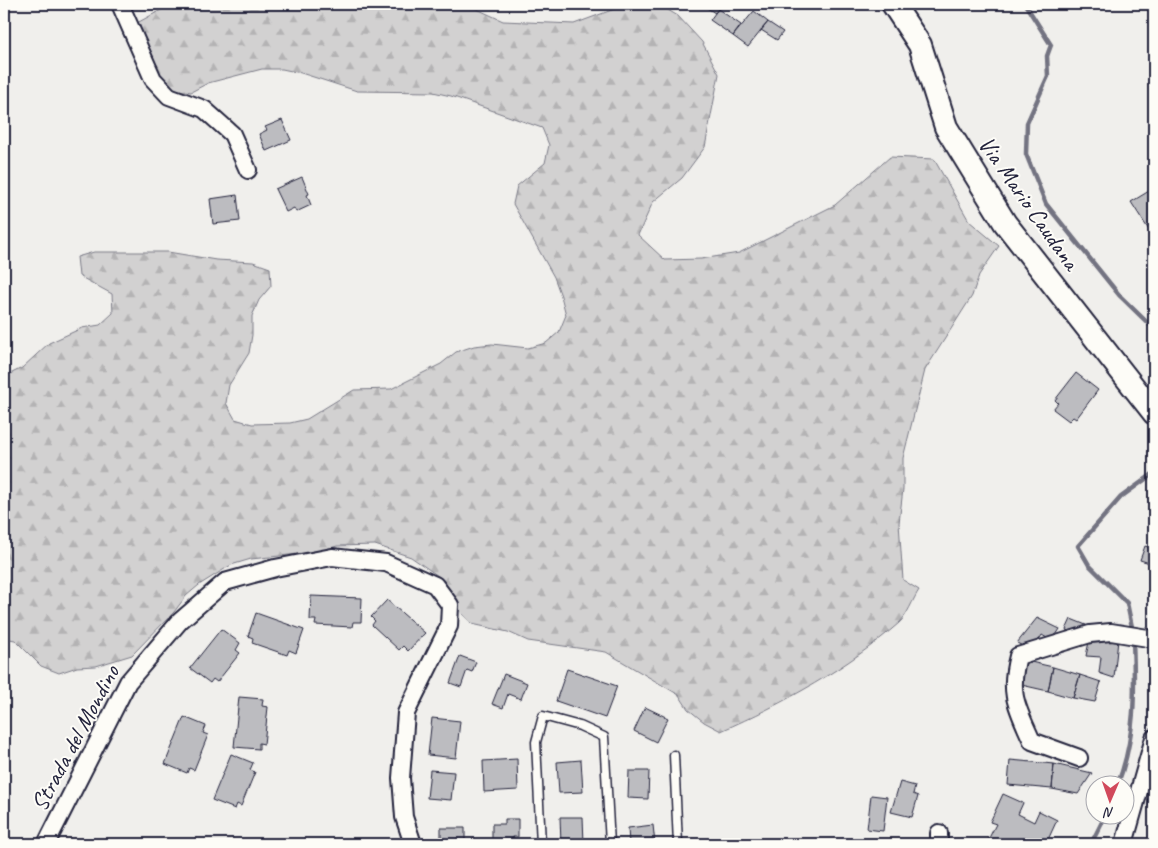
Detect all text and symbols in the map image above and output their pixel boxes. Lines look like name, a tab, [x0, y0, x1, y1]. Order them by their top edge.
street label: Via Mario Caudana	[972, 130, 1087, 277]
street label: Strada del Mondino	[24, 659, 127, 816]
north arrow	[1086, 776, 1136, 826]
text: N	[1103, 804, 1114, 821]

